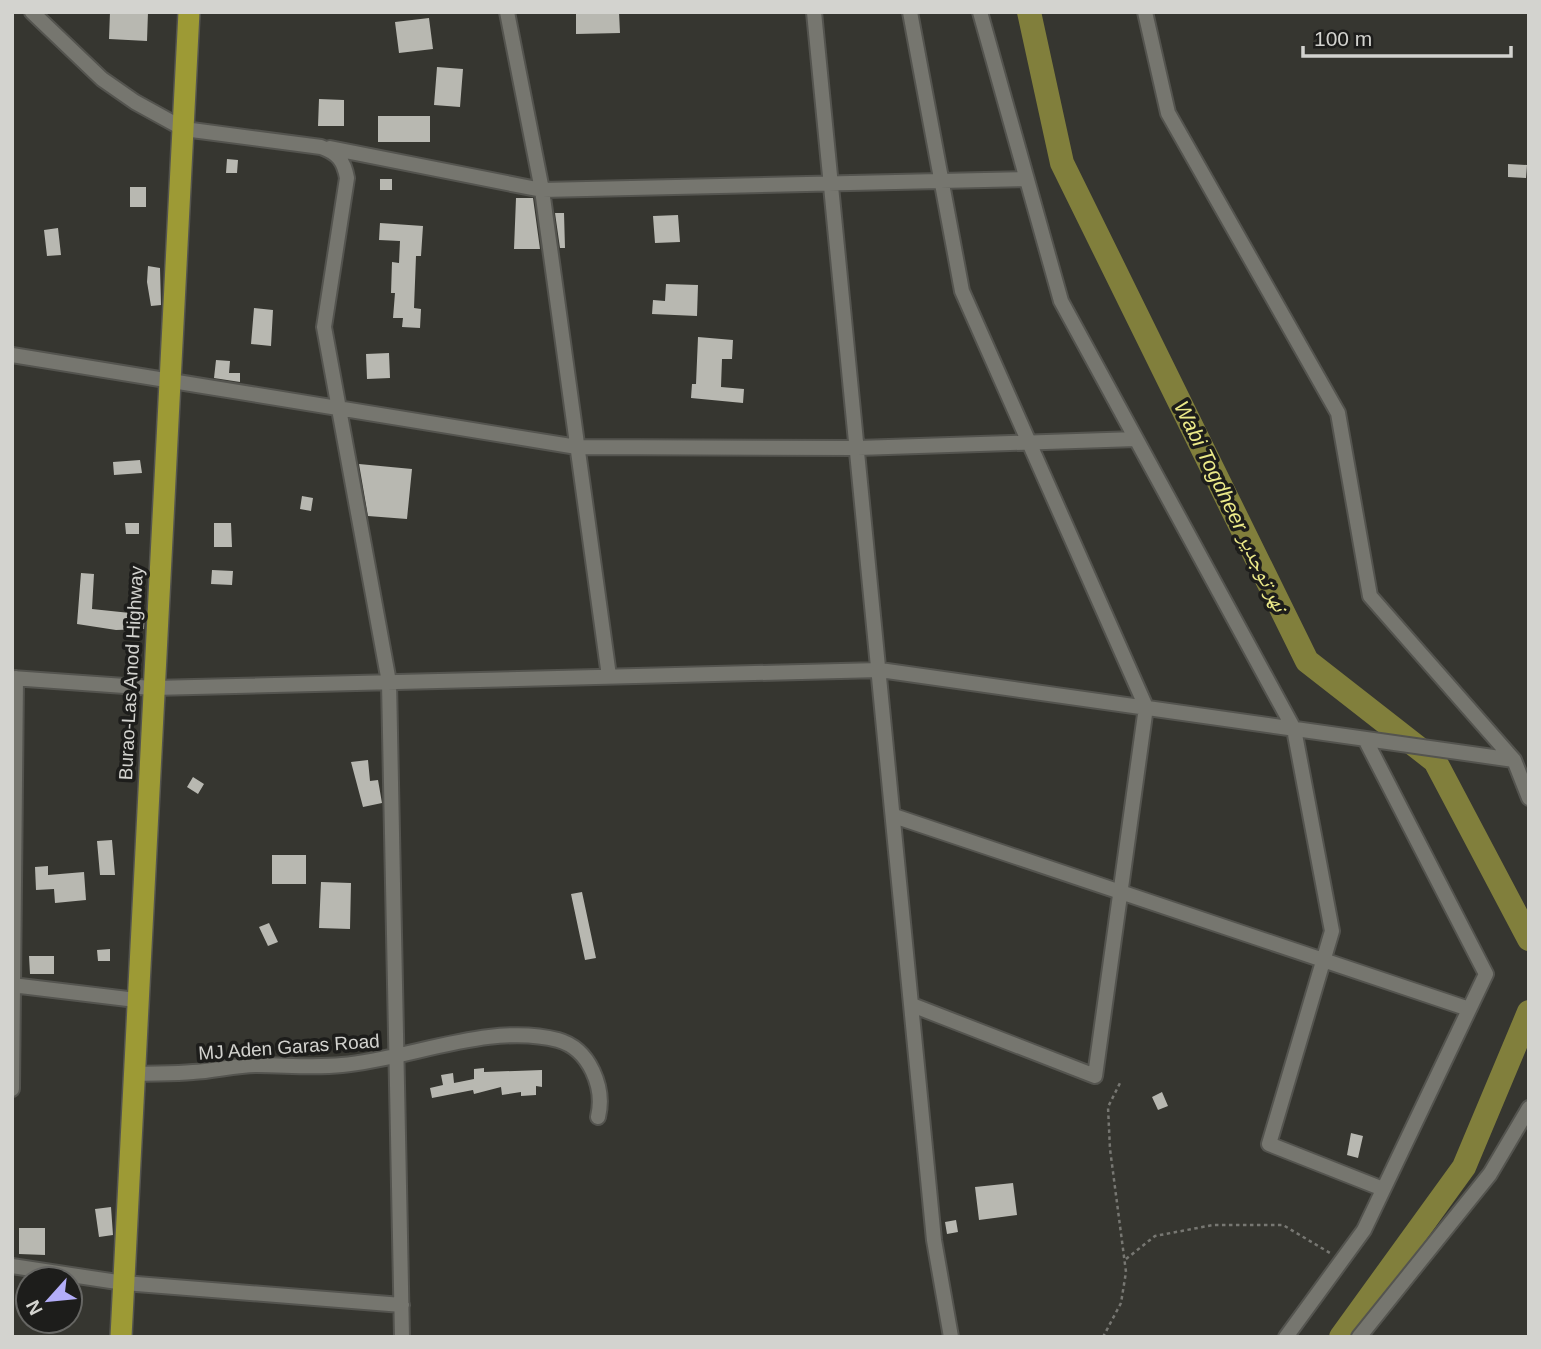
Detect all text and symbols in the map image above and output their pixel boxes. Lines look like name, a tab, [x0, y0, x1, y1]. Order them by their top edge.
scale bar	[1303, 14, 1511, 58]
text: 100 m	[1314, 27, 1372, 50]
water label: Wabi Togdheer نهر توجدير	[1169, 397, 1294, 619]
street label: Burao-Las Anod Highway	[115, 565, 147, 781]
street label: MJ Aden Garas Road	[198, 1030, 380, 1064]
north arrow	[14, 1265, 84, 1335]
text: N	[22, 1297, 47, 1318]

